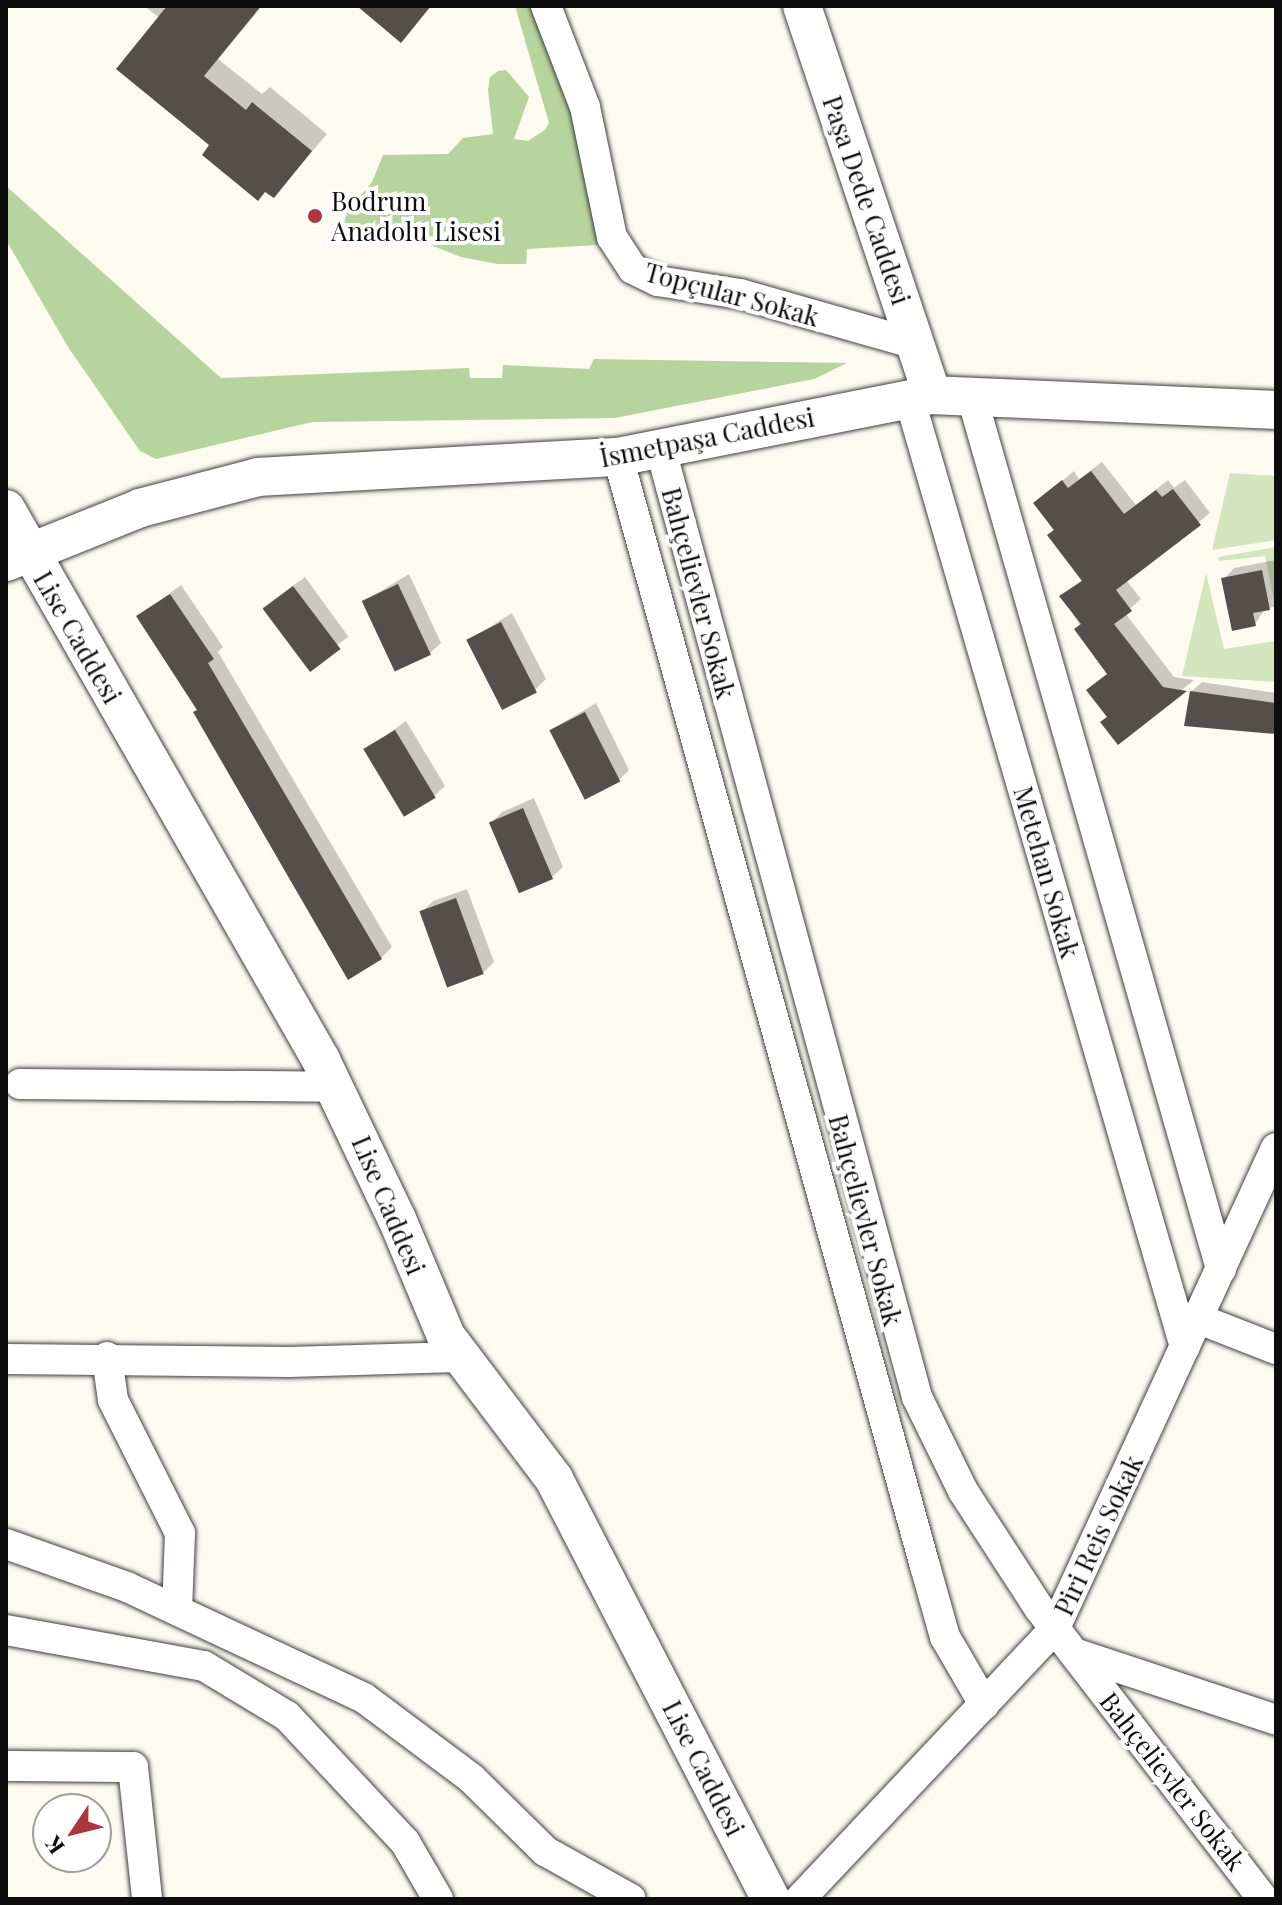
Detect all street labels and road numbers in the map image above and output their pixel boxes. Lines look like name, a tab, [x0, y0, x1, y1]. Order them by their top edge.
street label: Paşa Dede Caddesi	[817, 91, 917, 309]
street label: Topçular Sokak	[641, 256, 823, 332]
street label: İsmetpaşa Caddesi	[597, 401, 817, 473]
street label: Bahçelievler Sokak	[656, 484, 742, 702]
street label: Lise Caddesi	[28, 565, 128, 709]
street label: Metehan Sokak	[1008, 783, 1086, 961]
street label: Bahçelievler Sokak	[823, 1111, 909, 1329]
street label: Lise Caddesi	[346, 1131, 432, 1279]
street label: Piri Reis Sokak	[1047, 1450, 1149, 1620]
street label: Bahçelievler Sokak	[1094, 1685, 1252, 1877]
street label: Lise Caddesi	[657, 1695, 751, 1841]

